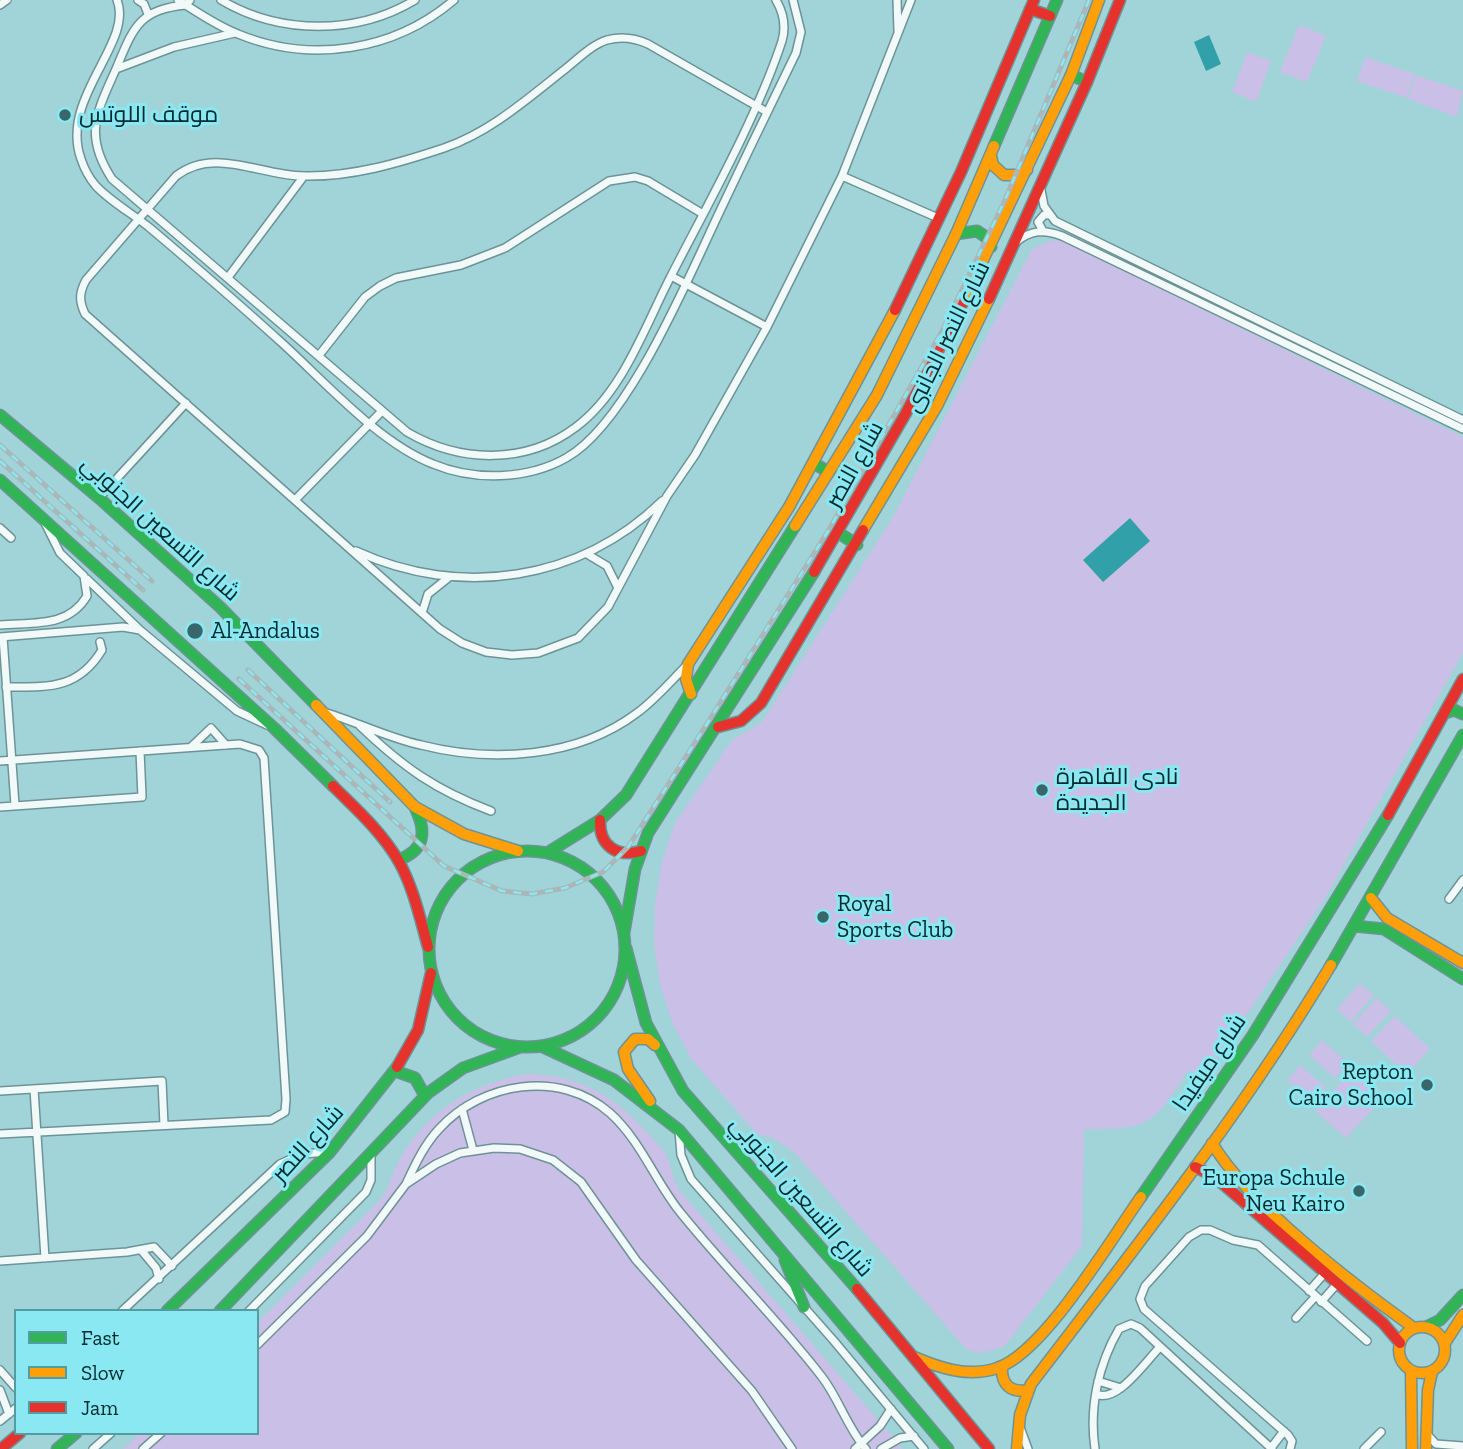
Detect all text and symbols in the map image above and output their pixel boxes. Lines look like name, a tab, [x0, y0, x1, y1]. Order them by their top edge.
place label: موقف اللوتس	[79, 101, 218, 129]
marker: موقف اللوتس	[57, 107, 73, 123]
street label: شارع النصر الجانبى	[899, 257, 997, 417]
street label: شارع النصر	[820, 417, 890, 513]
street label: شارع التسعين الجنوبي	[75, 450, 245, 608]
place label: Al-Andalus	[211, 617, 320, 645]
marker: Al-Andalus	[185, 621, 205, 641]
place label: نادى القاهرة الجديدة	[1056, 763, 1178, 817]
marker: نادى القاهرة الجديدة	[1034, 782, 1050, 798]
place label: Royal Sports Club	[837, 890, 953, 944]
marker: Royal Sports Club	[815, 909, 831, 925]
street label: شارع ميفيدا	[1167, 1009, 1253, 1117]
place label: Repton Cairo School	[1288, 1058, 1413, 1112]
marker: Repton Cairo School	[1419, 1077, 1435, 1093]
street label: شارع النصر	[266, 1100, 350, 1188]
street label: شارع التسعين الجنوبي	[724, 1111, 878, 1283]
place label: Europa Schule Neu Kairo	[1203, 1164, 1345, 1218]
marker: Europa Schule Neu Kairo	[1351, 1183, 1367, 1199]
legend	[14, 1309, 259, 1435]
text: Fast	[81, 1325, 120, 1350]
text: Slow	[81, 1360, 124, 1385]
text: Jam	[81, 1395, 118, 1420]

